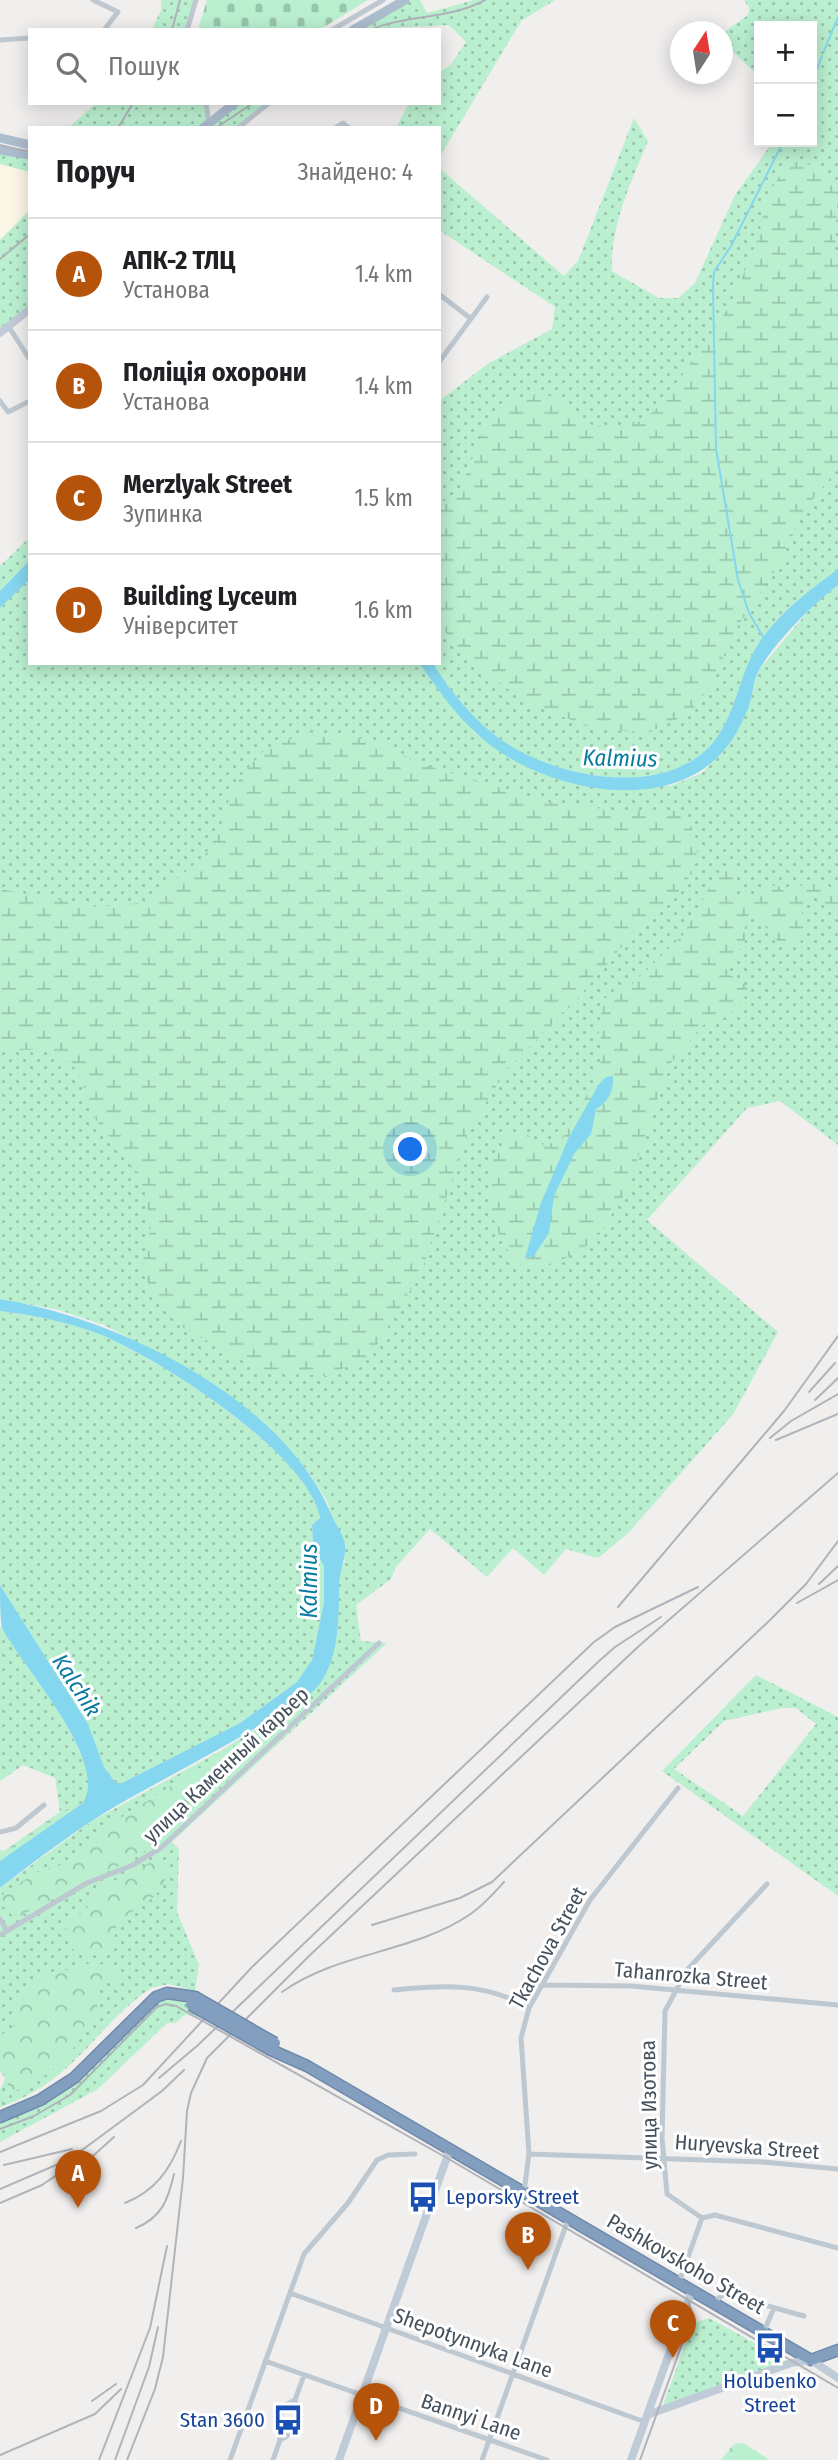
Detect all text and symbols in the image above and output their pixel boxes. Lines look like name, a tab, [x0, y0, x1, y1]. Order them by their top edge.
north arrow	[670, 21, 733, 84]
map controls	[754, 21, 817, 147]
button: +	[754, 21, 817, 84]
search box	[28, 28, 441, 105]
icon: search	[52, 48, 90, 86]
text: Пошук	[108, 51, 180, 82]
button: −	[754, 84, 817, 147]
text: Поруч	[56, 154, 135, 190]
text: Знайдено: 4	[298, 158, 413, 186]
text: АПК-2 ТЛЦ	[123, 245, 235, 276]
text: A	[73, 260, 85, 288]
text: 1.4 km	[355, 260, 413, 288]
text: Установа	[123, 276, 210, 304]
text: Поліція охорони	[123, 357, 307, 388]
text: B	[73, 372, 85, 400]
text: 1.4 km	[355, 372, 413, 400]
text: Установа	[123, 388, 210, 416]
text: Merzlyak Street	[123, 469, 292, 500]
text: C	[73, 484, 85, 512]
text: 1.5 km	[355, 484, 413, 512]
text: Зупинка	[123, 500, 203, 528]
text: Building Lyceum	[123, 581, 297, 612]
text: D	[72, 596, 86, 624]
text: 1.6 km	[354, 596, 413, 624]
text: Університет	[123, 612, 238, 640]
water label: Kalmius	[582, 743, 658, 773]
your location	[393, 1132, 427, 1166]
water label: Kalmius	[295, 1543, 323, 1618]
water label: Kalchik	[47, 1649, 107, 1721]
street label: улица Каменный карьер	[138, 1682, 314, 1848]
street label: Tkachova Street	[504, 1882, 593, 2014]
street label: Tahanrozka Street	[613, 1956, 769, 1996]
street label: улица Изотова	[635, 2040, 663, 2170]
street label: Huryevska Street	[674, 2129, 820, 2165]
pin: A	[55, 2150, 101, 2208]
bus stop icon: Leporsky Street	[406, 2180, 440, 2214]
place label: Leporsky Street	[446, 2184, 579, 2210]
street label: Pashkovskoho Street	[602, 2208, 770, 2320]
pin: B	[505, 2212, 551, 2270]
pin: C	[650, 2300, 696, 2358]
street label: Shepotynnyka Lane	[390, 2302, 556, 2384]
bus stop icon: Holubenko Street	[753, 2331, 787, 2365]
place label: Holubenko Street	[723, 2368, 817, 2418]
pin: D	[353, 2383, 399, 2441]
street label: Bannyi Lane	[417, 2388, 525, 2446]
bus stop icon: Stan 3600	[271, 2403, 305, 2437]
place label: Stan 3600	[180, 2407, 265, 2433]

